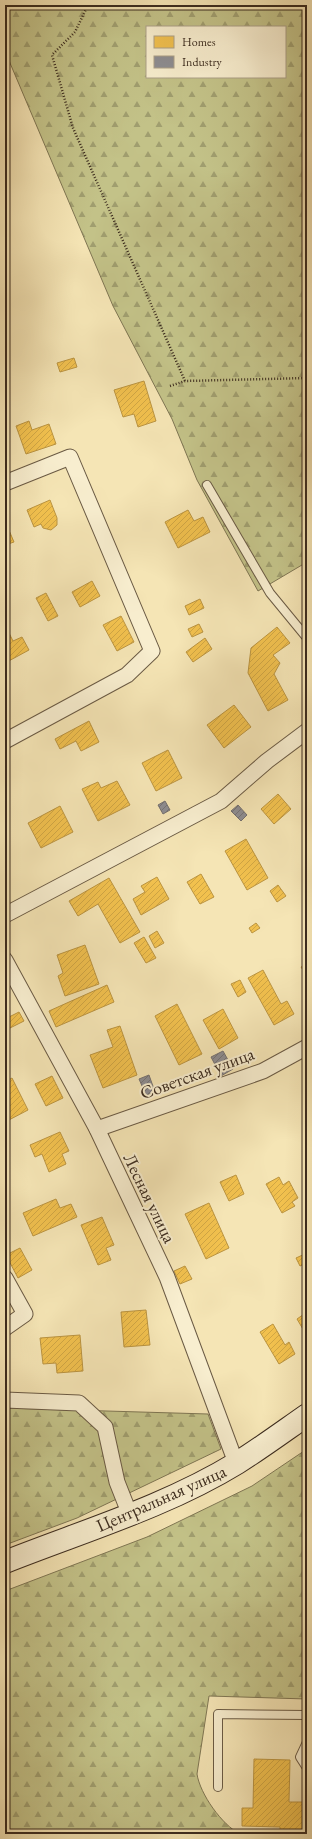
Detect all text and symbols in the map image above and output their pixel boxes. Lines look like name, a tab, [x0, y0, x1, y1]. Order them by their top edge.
legend	[146, 26, 286, 78]
text: Homes	[182, 34, 216, 50]
text: Industry	[182, 54, 222, 70]
street label: Советская улица	[137, 1041, 258, 1104]
street label: Лесная улица	[118, 1149, 182, 1247]
street label: Центральная улица	[92, 1459, 230, 1537]

